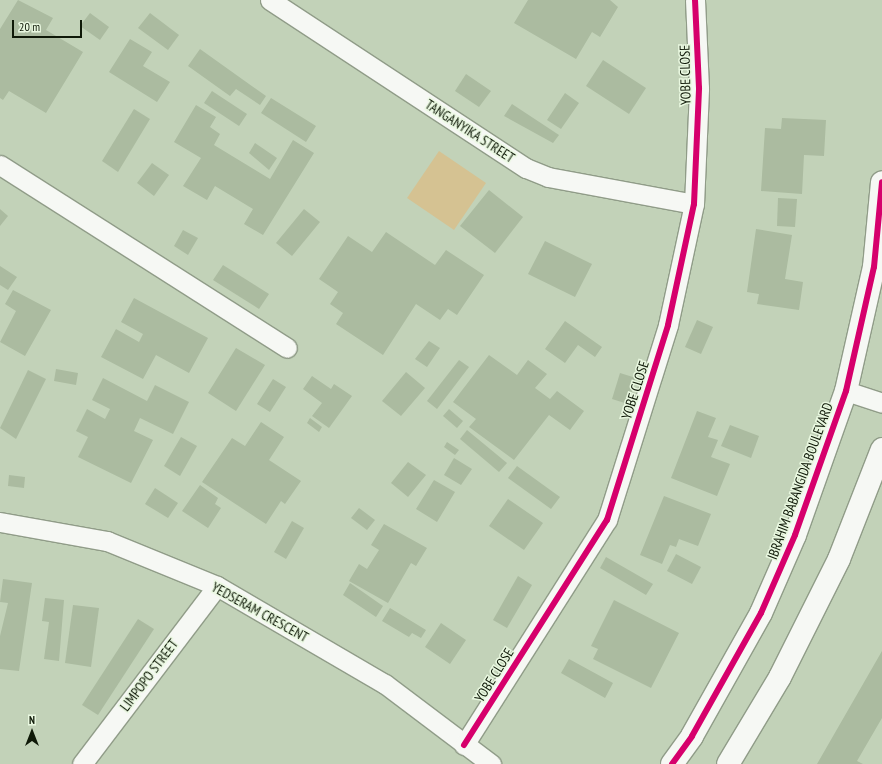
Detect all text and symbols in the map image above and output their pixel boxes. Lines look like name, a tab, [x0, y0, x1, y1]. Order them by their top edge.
scale bar	[14, 12, 84, 38]
text: 20 m	[19, 19, 40, 34]
street label: YOBE CLOSE	[676, 45, 694, 105]
street label: TANGANYIKA STREET	[422, 96, 518, 166]
street label: YOBE CLOSE	[618, 359, 652, 421]
street label: IBRAHIM BABANGIDA BOULEVARD	[764, 400, 836, 562]
street label: YEDSERAM CRESCENT	[209, 578, 311, 646]
street label: LIMPOPO STREET	[116, 636, 182, 714]
street label: YOBE CLOSE	[471, 645, 517, 705]
north arrow	[12, 712, 52, 752]
text: N	[29, 713, 35, 727]

